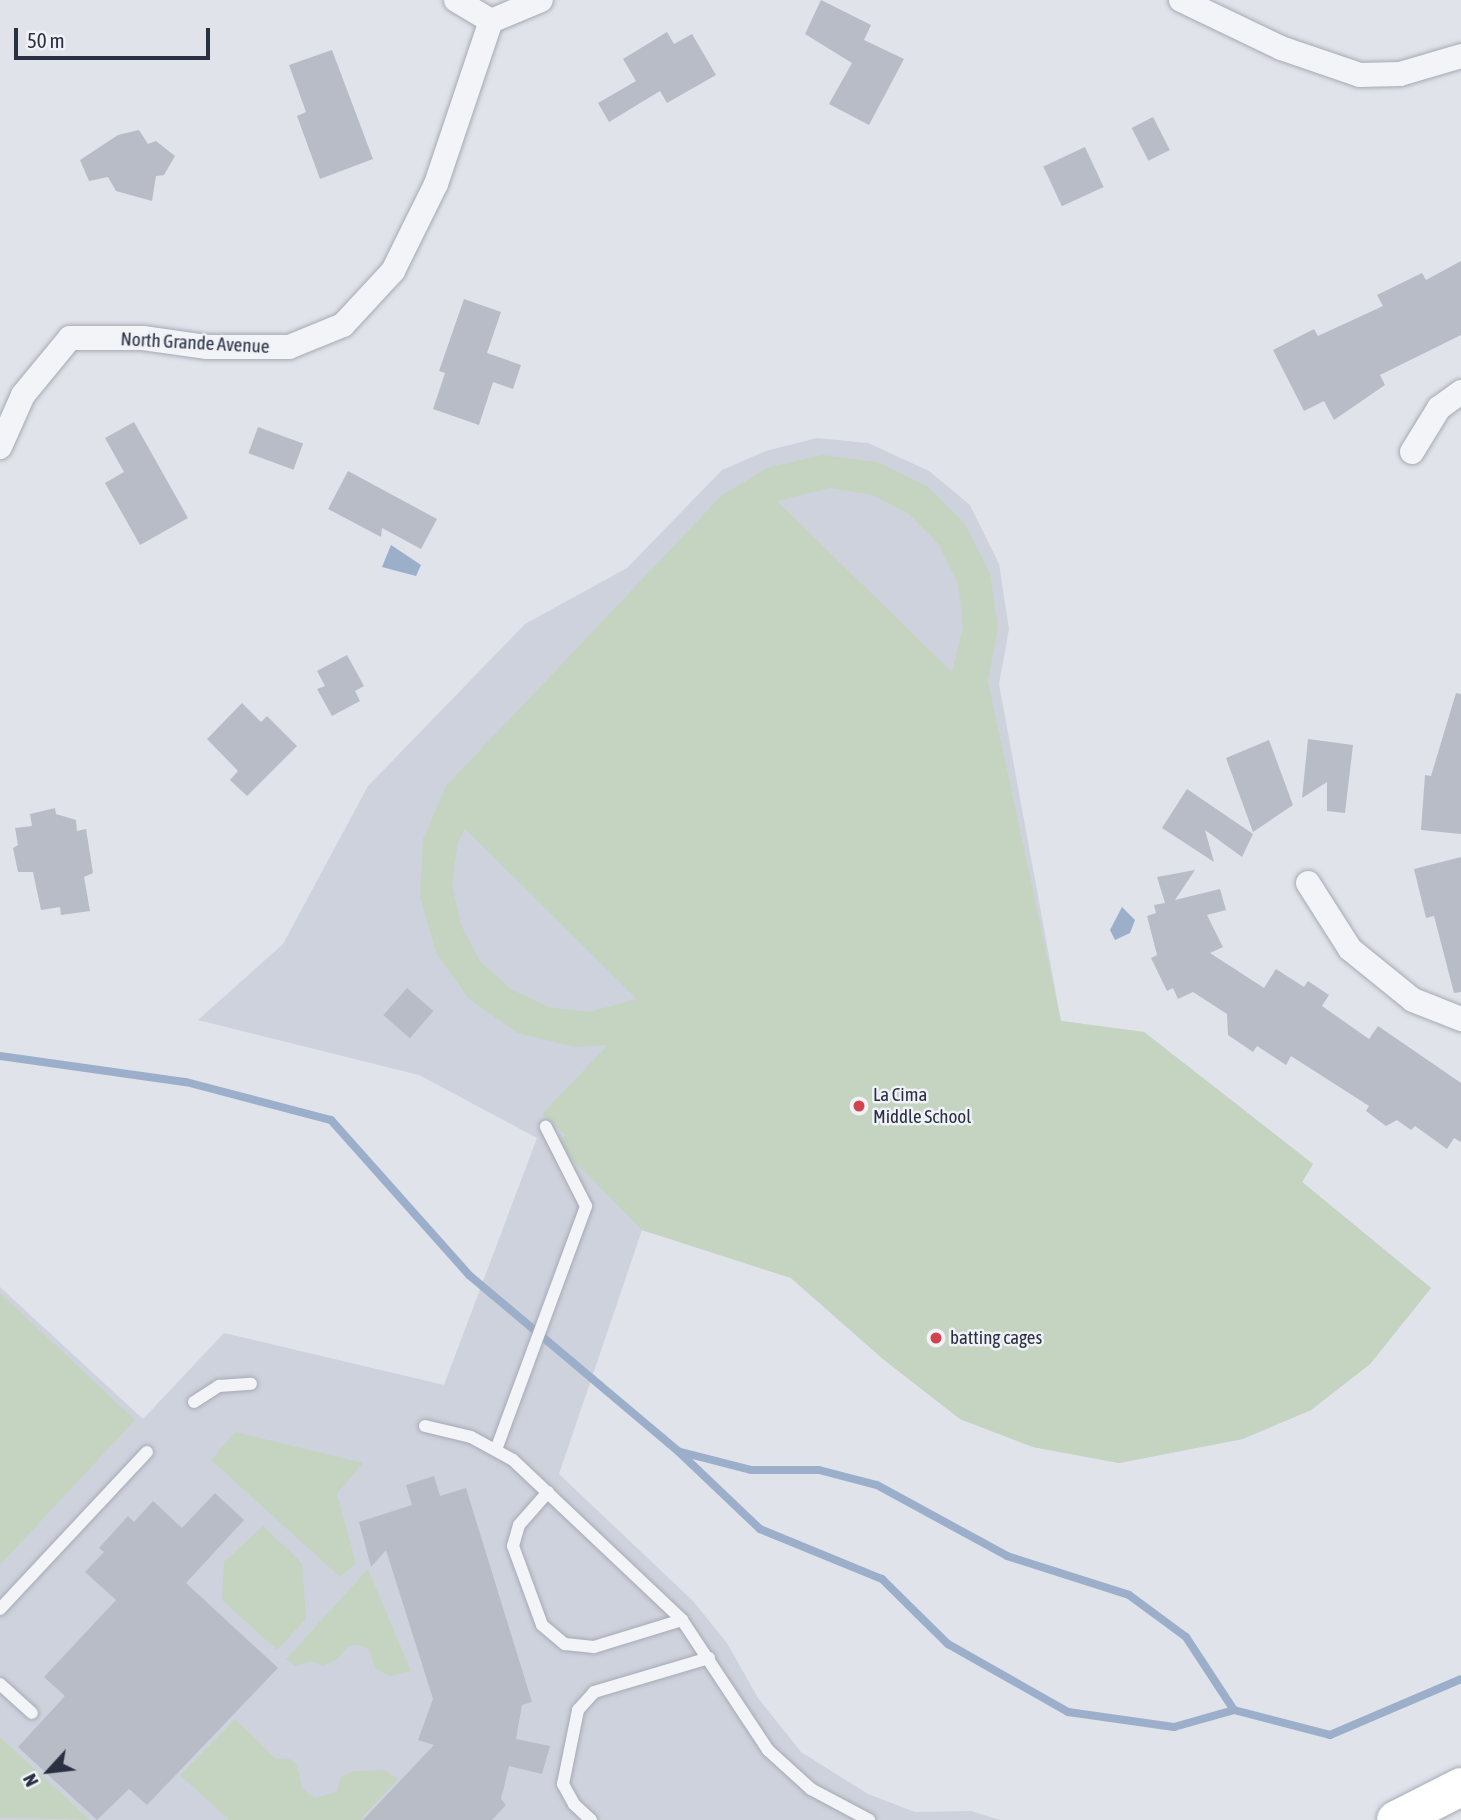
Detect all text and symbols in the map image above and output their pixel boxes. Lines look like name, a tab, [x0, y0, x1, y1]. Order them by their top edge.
scale bar	[18, 14, 214, 58]
text: 50 m	[27, 28, 65, 52]
street label: North Grande Avenue	[120, 328, 270, 358]
place label: La Cima Middle School	[873, 1084, 971, 1128]
marker: La Cima Middle School	[851, 1098, 867, 1114]
place label: batting cages	[950, 1327, 1042, 1349]
marker: batting cages	[928, 1330, 944, 1346]
north arrow	[14, 1736, 84, 1806]
text: N	[18, 1771, 43, 1791]

